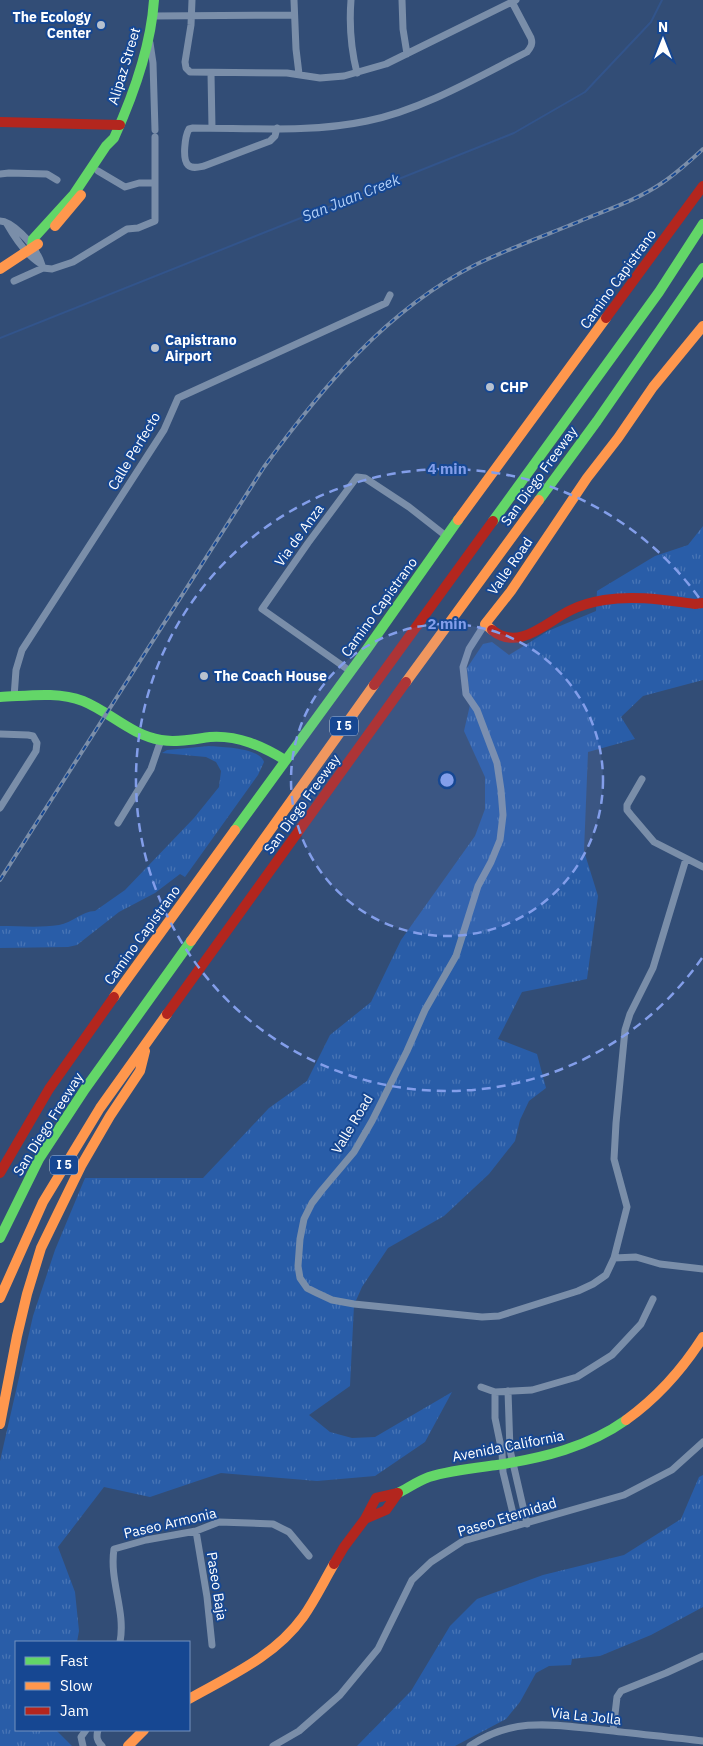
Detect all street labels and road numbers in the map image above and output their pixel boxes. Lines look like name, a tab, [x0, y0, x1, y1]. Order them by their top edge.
street label: Alipaz Street	[104, 25, 144, 107]
street label: Camino Capistrano	[576, 226, 660, 332]
street label: Calle Perfecto	[104, 409, 164, 493]
street label: San Diego Freeway	[497, 423, 581, 529]
street label: Via de Anza	[270, 500, 328, 570]
street label: Valle Road	[484, 534, 536, 598]
street label: Camino Capistrano	[337, 554, 421, 660]
road number: I 5	[330, 716, 358, 736]
street label: San Diego Freeway	[260, 751, 344, 857]
street label: Camino Capistrano	[100, 882, 184, 988]
street label: San Diego Freeway	[9, 1069, 87, 1179]
street label: Valle Road	[327, 1091, 377, 1157]
road number: I 5	[50, 1156, 78, 1174]
street label: Avenida California	[451, 1426, 566, 1466]
street label: Paseo Eternidad	[455, 1493, 559, 1541]
street label: Paseo Armonia	[122, 1503, 219, 1542]
street label: Paseo Baja	[203, 1550, 231, 1622]
street label: Via La Jolla	[550, 1703, 623, 1729]

